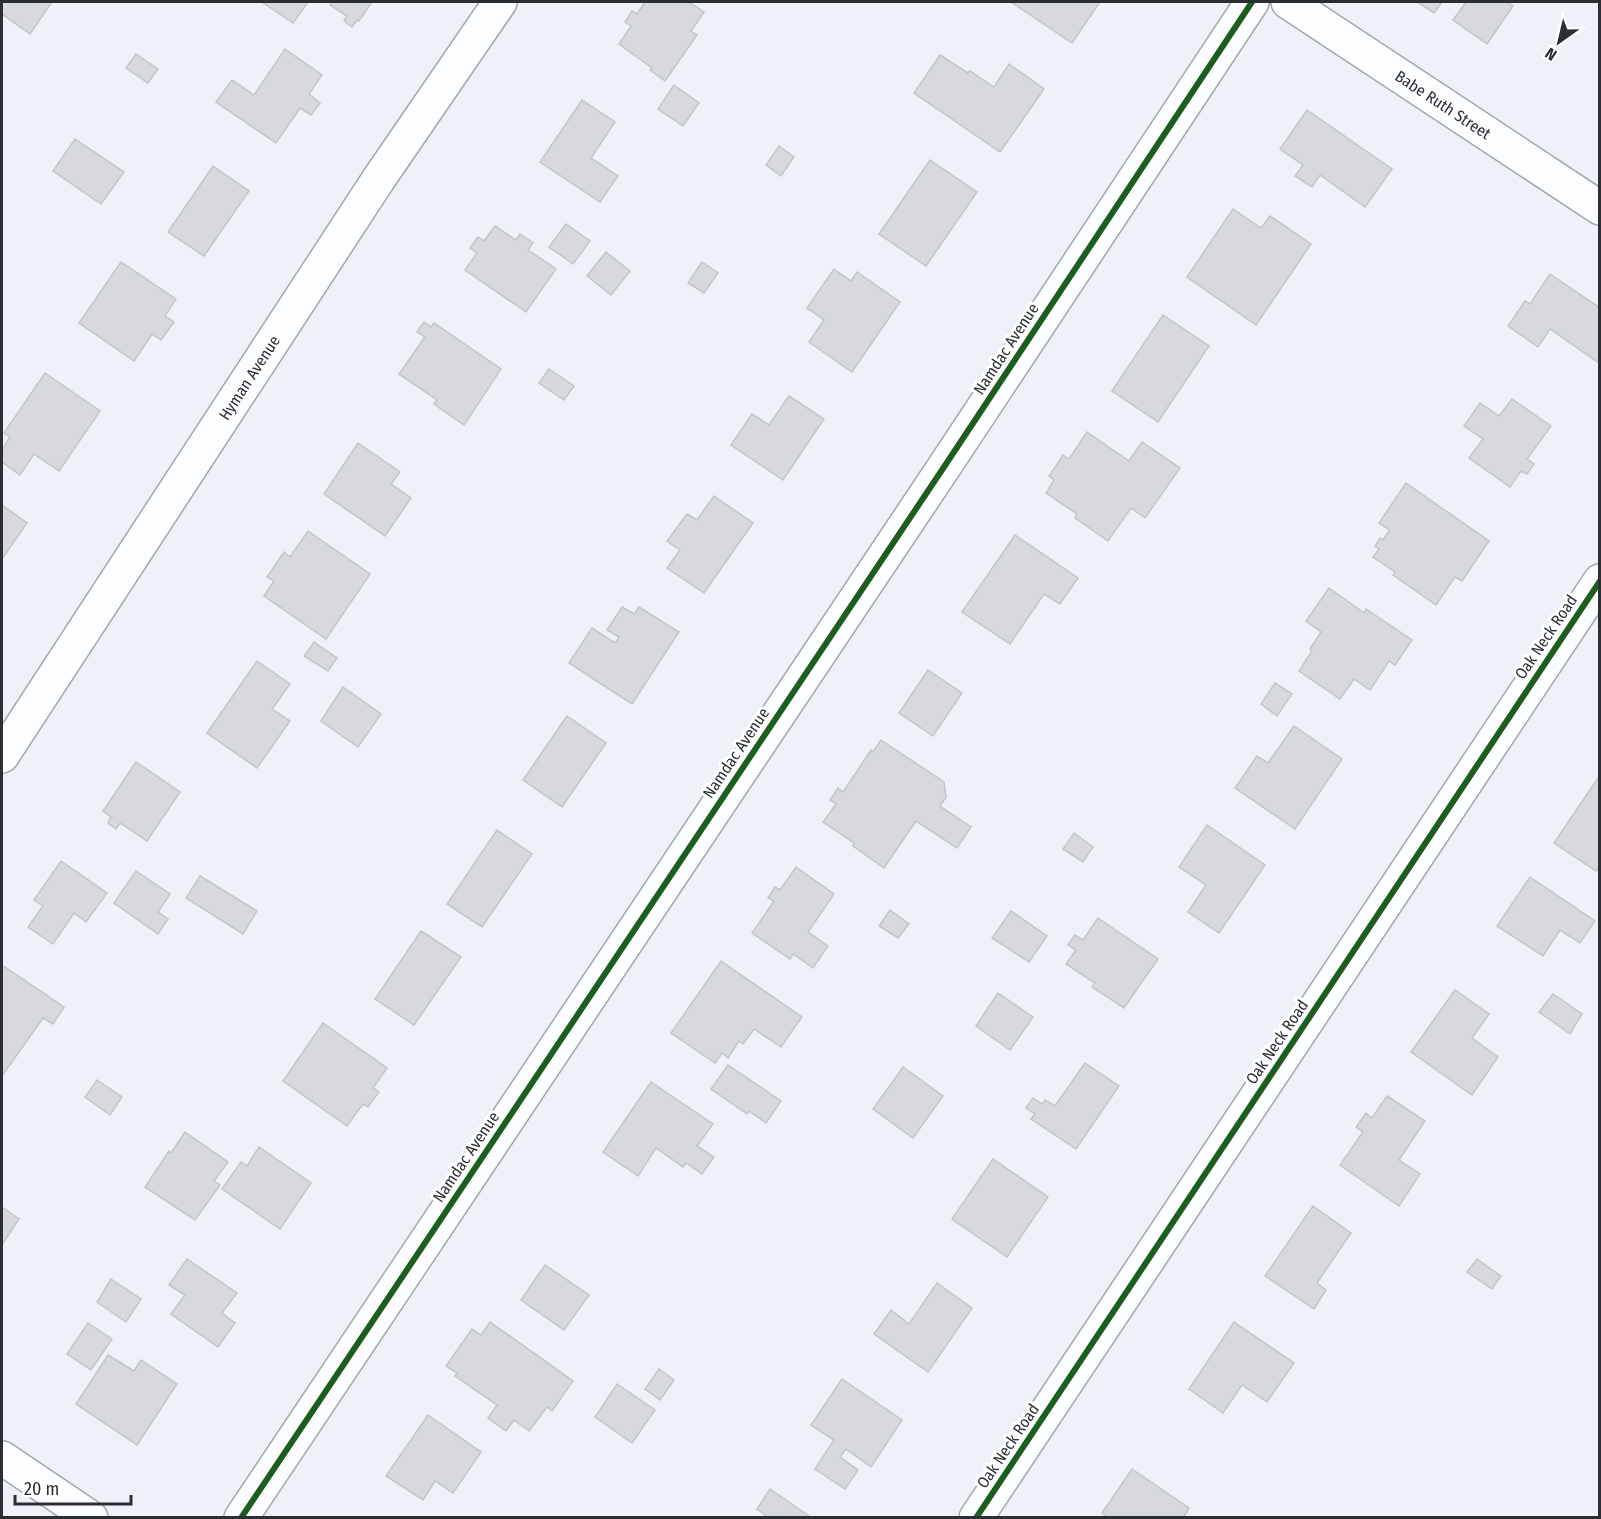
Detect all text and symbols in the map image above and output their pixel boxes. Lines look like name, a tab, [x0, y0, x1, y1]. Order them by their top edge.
north arrow	[1529, 12, 1589, 72]
text: N	[1542, 43, 1560, 65]
street label: Babe Ruth Street	[1392, 66, 1495, 143]
street label: Namdac Avenue	[969, 300, 1043, 398]
street label: Hyman Avenue	[215, 331, 284, 423]
street label: Oak Neck Road	[1511, 591, 1581, 683]
street label: Namdac Avenue	[699, 704, 773, 802]
street label: Oak Neck Road	[1242, 996, 1312, 1088]
street label: Namdac Avenue	[429, 1108, 503, 1206]
street label: Oak Neck Road	[973, 1400, 1043, 1492]
scale bar	[15, 1468, 130, 1506]
text: 20 m	[24, 1478, 59, 1500]

